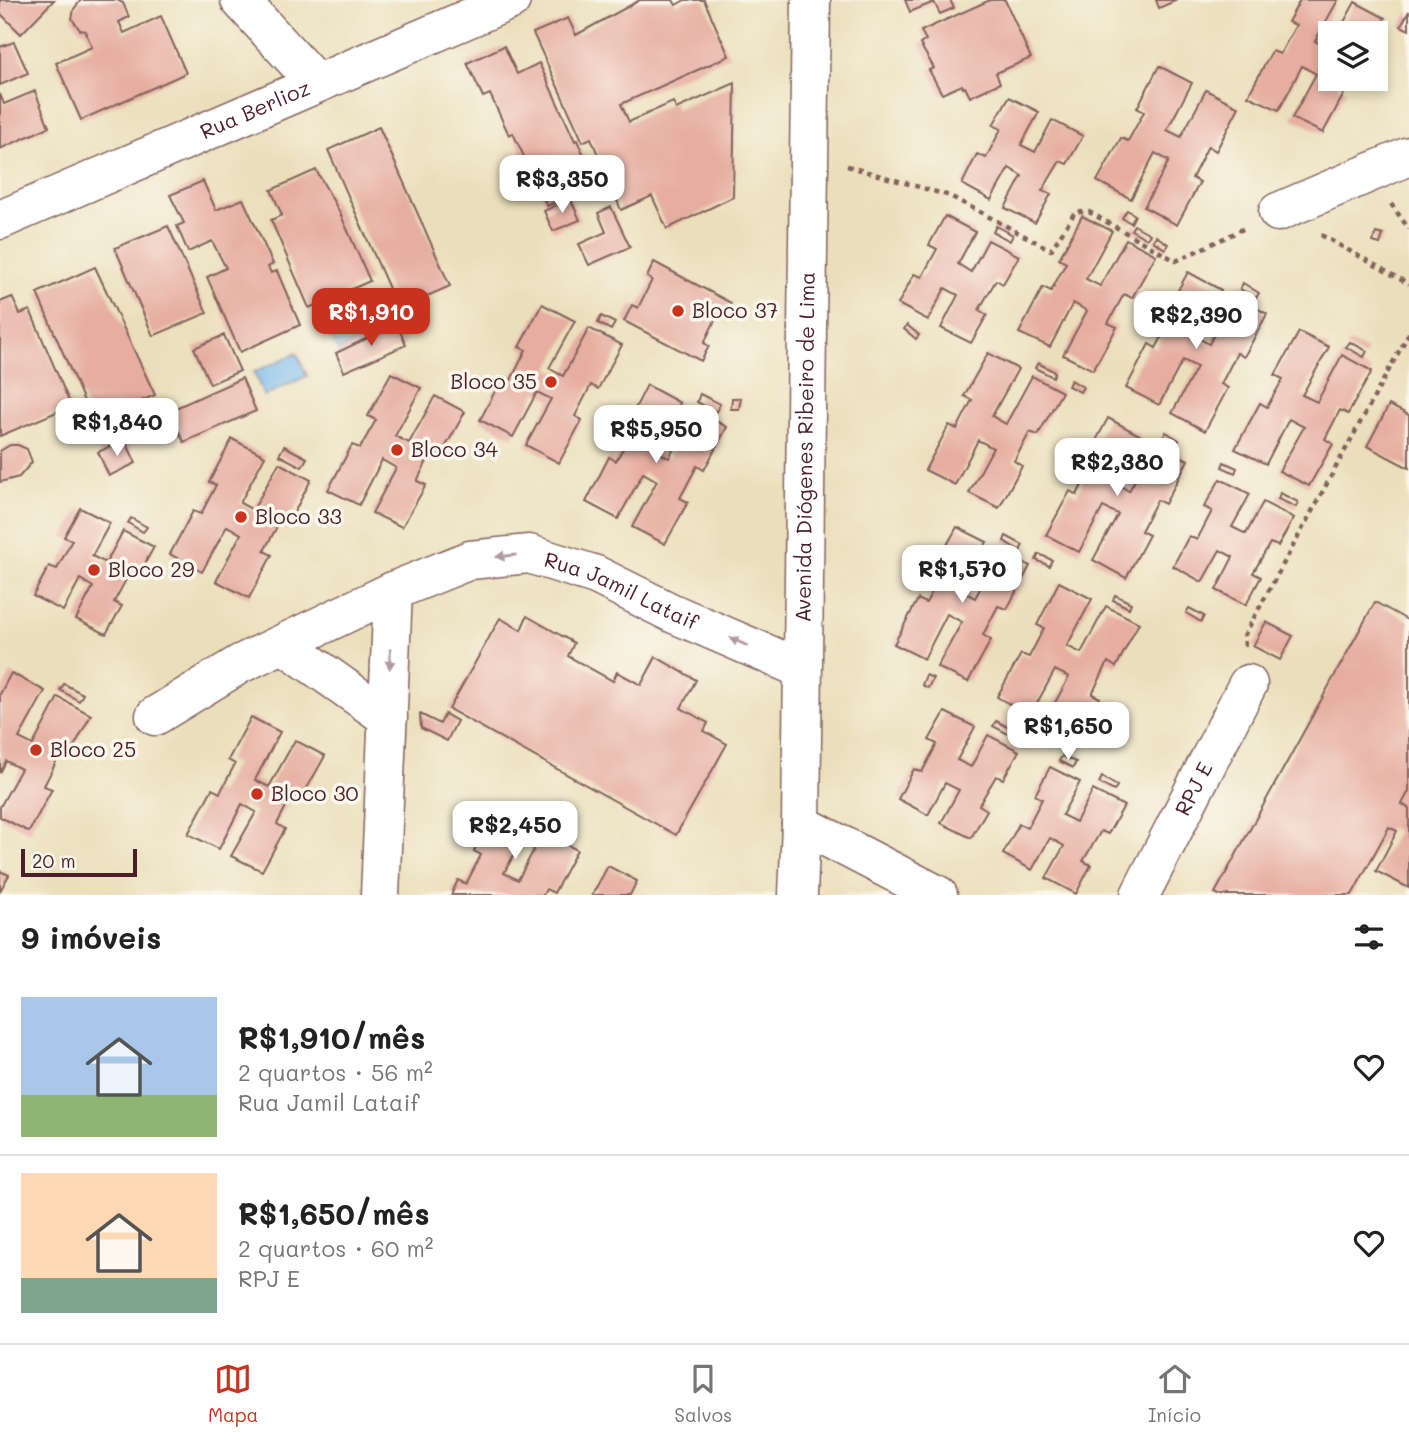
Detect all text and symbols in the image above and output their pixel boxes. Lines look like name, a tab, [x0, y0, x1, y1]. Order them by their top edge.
map controls	[1318, 21, 1388, 91]
button: layers	[1318, 21, 1388, 91]
street label: Rua Berlioz	[196, 73, 314, 144]
pin: R$3,350	[497, 156, 627, 215]
text: R$3,350	[515, 163, 609, 193]
street label: Avenida Diógenes Ribeiro de Lima	[788, 272, 820, 623]
pin: R$1,910	[306, 288, 436, 348]
pin: R$2,390	[1131, 292, 1261, 351]
text: R$1,910	[328, 296, 414, 326]
place label: Bloco 37	[692, 296, 778, 323]
text: R$2,390	[1150, 299, 1242, 329]
marker: Bloco 37	[670, 303, 686, 319]
place label: Bloco 35	[450, 367, 537, 394]
marker: Bloco 35	[543, 374, 559, 390]
pin: R$1,840	[52, 398, 182, 458]
text: R$1,840	[71, 406, 163, 436]
pin: R$5,950	[591, 406, 721, 465]
text: R$5,950	[610, 413, 702, 443]
place label: Bloco 34	[411, 435, 499, 462]
pin: R$2,380	[1052, 438, 1182, 498]
marker: Bloco 34	[389, 442, 405, 458]
text: R$2,380	[1071, 446, 1163, 476]
place label: Bloco 33	[255, 502, 342, 529]
marker: Bloco 33	[233, 509, 249, 525]
street label: Rua Jamil Lataif	[541, 545, 704, 635]
pin: R$1,570	[897, 546, 1027, 605]
one-way arrow	[494, 551, 516, 562]
text: R$1,570	[918, 553, 1006, 583]
place label: Bloco 29	[108, 555, 194, 582]
marker: Bloco 29	[86, 562, 102, 578]
one-way arrow	[729, 636, 749, 648]
one-way arrow	[385, 649, 396, 671]
pin: R$1,650	[1003, 702, 1133, 762]
text: R$1,650	[1023, 710, 1113, 740]
place label: Bloco 25	[50, 735, 136, 762]
marker: Bloco 25	[28, 742, 44, 758]
street label: RPJ E	[1168, 757, 1218, 820]
place label: Bloco 30	[271, 779, 359, 806]
marker: Bloco 30	[249, 786, 265, 802]
pin: R$2,450	[450, 802, 580, 861]
text: R$2,450	[469, 809, 561, 839]
scale bar	[21, 846, 136, 878]
text: 20 m	[32, 848, 76, 873]
text: 9 imóveis	[21, 917, 161, 957]
icon: filters	[1350, 918, 1388, 956]
text: R$1,910/mês	[238, 1017, 425, 1057]
icon: home	[77, 1025, 161, 1109]
icon: heart	[1350, 1048, 1388, 1086]
text: 2 quartos · 56 m²	[238, 1057, 433, 1087]
text: Rua Jamil Lataif	[238, 1087, 419, 1117]
text: R$1,650/mês	[238, 1193, 430, 1233]
icon: home	[77, 1201, 161, 1285]
icon: heart	[1350, 1224, 1388, 1262]
text: 2 quartos · 60 m²	[238, 1233, 434, 1263]
text: RPJ E	[238, 1263, 300, 1293]
tab: Mapa	[208, 1360, 258, 1427]
tab: Salvos	[674, 1360, 732, 1427]
tab: Início	[1148, 1360, 1201, 1427]

